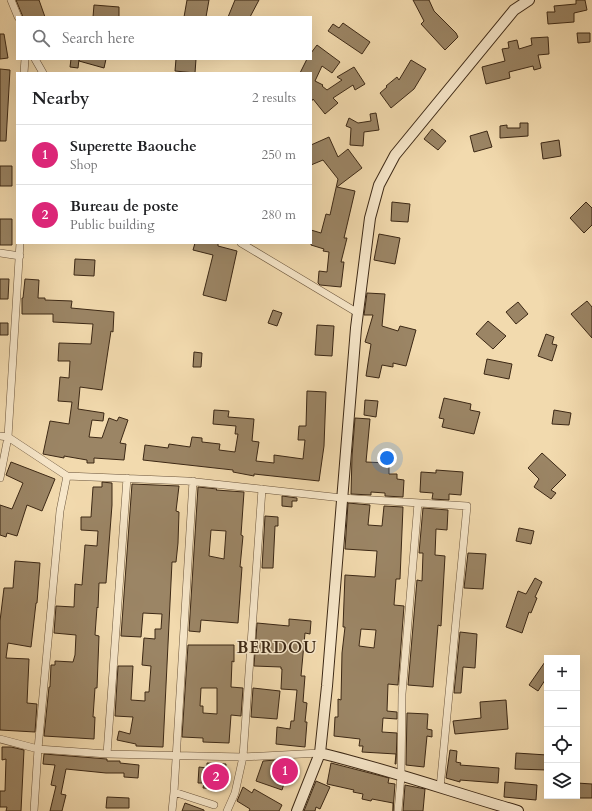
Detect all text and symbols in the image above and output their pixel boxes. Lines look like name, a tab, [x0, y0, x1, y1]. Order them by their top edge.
search box	[16, 16, 312, 60]
icon: search	[30, 27, 52, 49]
text: Search here	[62, 28, 135, 48]
text: Nearby	[32, 87, 89, 110]
text: 2 results	[252, 89, 296, 107]
text: Superette Baouche	[70, 136, 197, 156]
text: 1	[42, 146, 48, 164]
text: 250 m	[262, 146, 296, 164]
text: Shop	[70, 156, 98, 174]
text: Bureau de poste	[70, 196, 179, 216]
text: 2	[42, 206, 48, 224]
text: 280 m	[262, 206, 296, 224]
text: Public building	[70, 216, 155, 234]
your location	[377, 448, 397, 468]
district label: BERDOU	[237, 637, 317, 659]
map controls	[544, 655, 580, 799]
button: +	[544, 655, 580, 691]
button: −	[544, 691, 580, 727]
button: locate	[544, 727, 580, 763]
pin: 1	[272, 756, 298, 786]
pin: 2	[203, 762, 229, 792]
button: layers	[544, 763, 580, 799]

